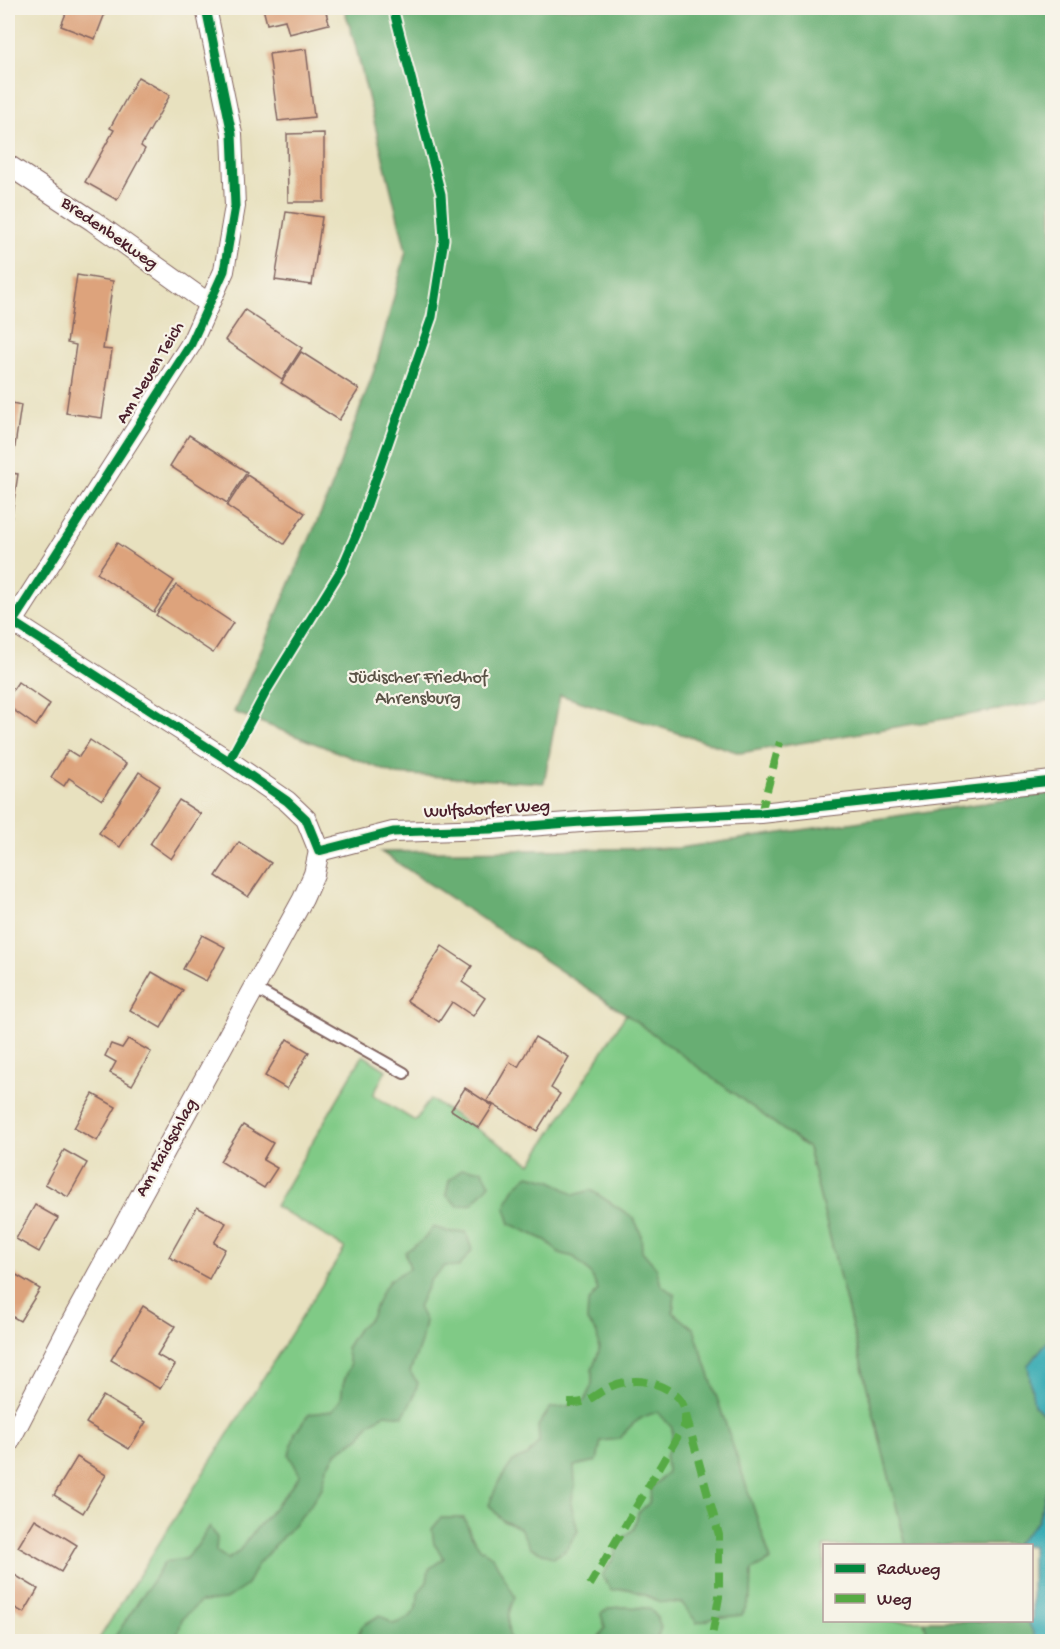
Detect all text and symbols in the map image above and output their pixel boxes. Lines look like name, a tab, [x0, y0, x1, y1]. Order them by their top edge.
street label: Bredenbekweg	[56, 192, 162, 275]
street label: Am Neuen Teich	[112, 318, 190, 428]
park label: Jüdischer Friedhof Ahrensburg	[349, 668, 489, 710]
street label: Wulfsdorfer Weg	[423, 796, 551, 824]
street label: Am Haidschlag	[131, 1095, 203, 1201]
legend	[823, 1544, 1033, 1622]
text: Radweg	[877, 1560, 940, 1581]
text: Weg	[877, 1590, 912, 1611]

